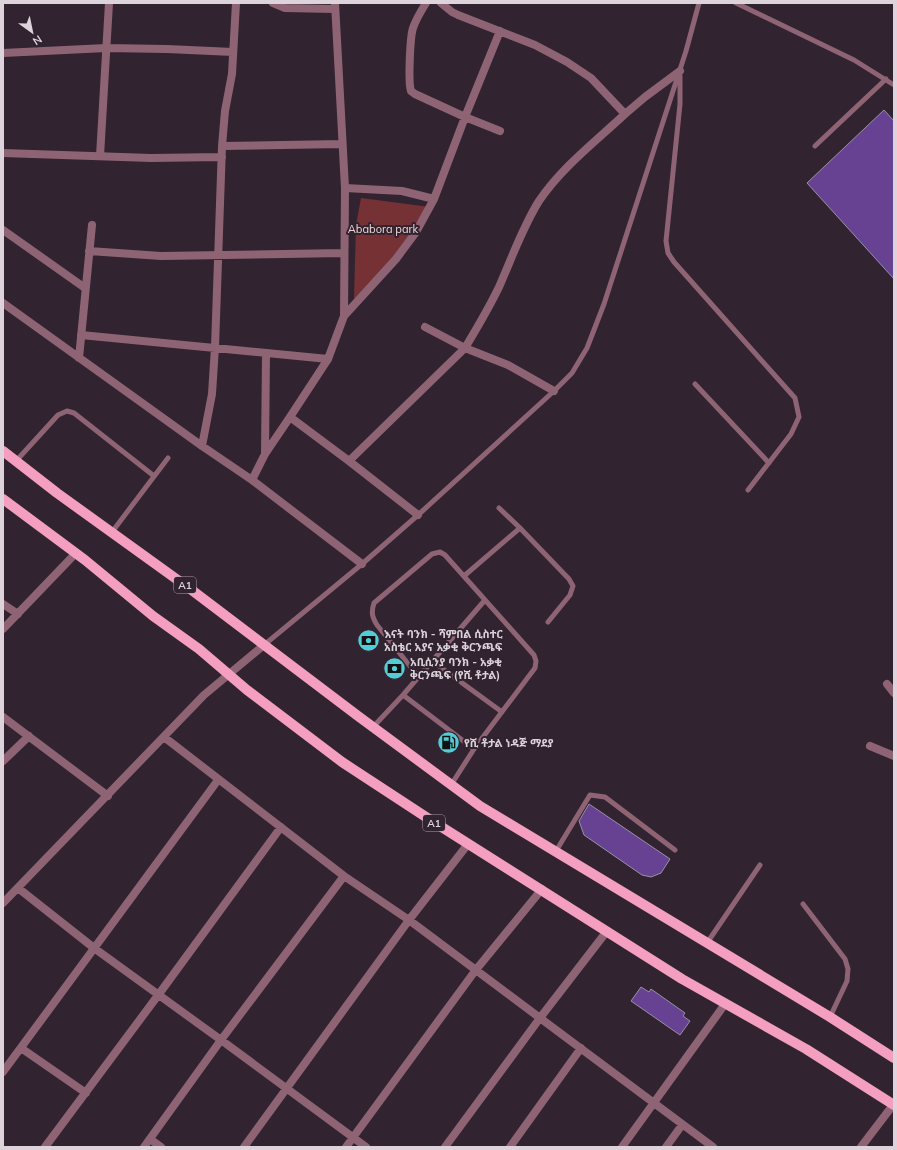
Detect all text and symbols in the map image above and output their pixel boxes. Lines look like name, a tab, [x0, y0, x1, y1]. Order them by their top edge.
north arrow	[12, 12, 52, 52]
text: N	[30, 32, 45, 49]
park label: Ababora park	[348, 222, 419, 236]
road number: A1	[174, 577, 196, 593]
bank icon: እናት ባንክ - ሻምበል ሲስተር አስቴር አያና አቃቂ ቅርንጫፍ	[355, 627, 381, 653]
place label: እናት ባንክ - ሻምበል ሲስተር አስቴር አያና አቃቂ ቅርንጫፍ	[384, 627, 503, 654]
bank icon: አቢሲንያ ባንክ - አቃቂ ቅርንጫፍ (የሺ ቶታል)	[382, 655, 408, 681]
place label: አቢሲንያ ባንክ - አቃቂ ቅርንጫፍ (የሺ ቶታል)	[410, 655, 502, 682]
fuel station icon: የሺ ቶታል ነዳጅ ማደያ	[435, 730, 461, 756]
place label: የሺ ቶታል ነዳጅ ማደያ	[464, 736, 553, 750]
road number: A1	[423, 815, 445, 831]

